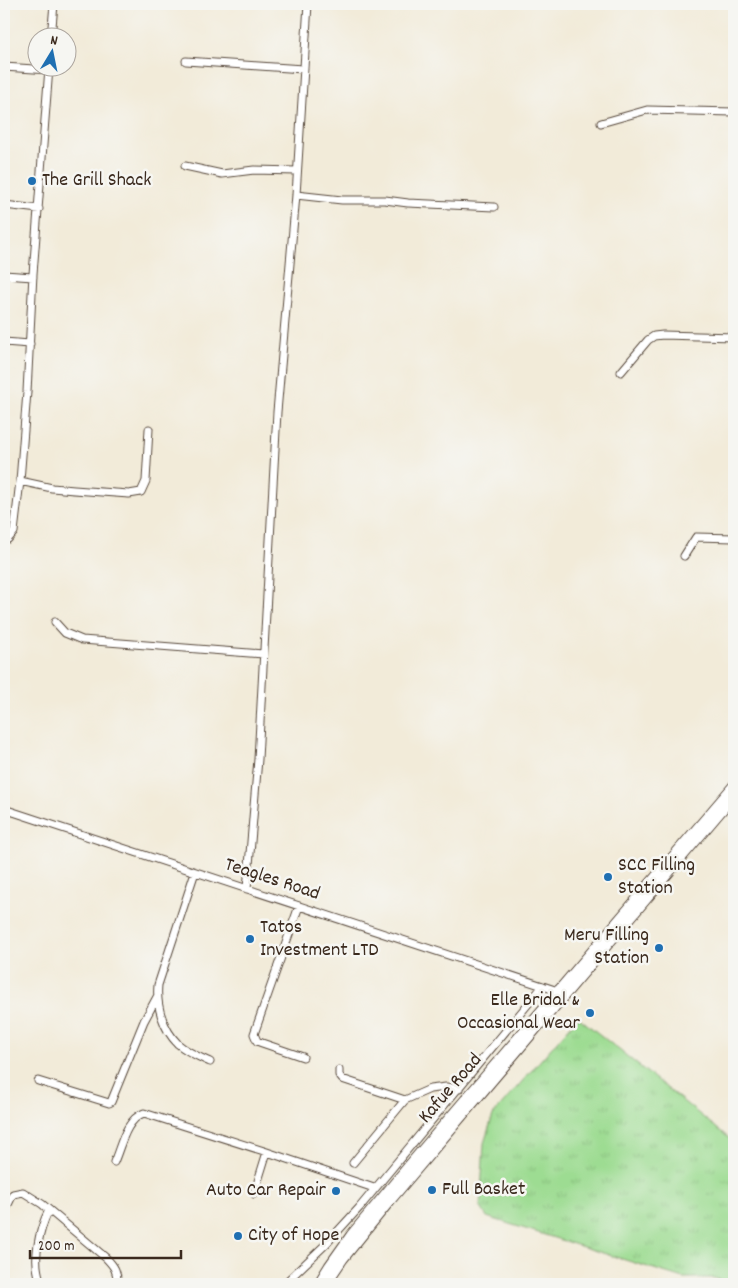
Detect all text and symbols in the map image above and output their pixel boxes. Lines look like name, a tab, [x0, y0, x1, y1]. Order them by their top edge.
north arrow	[28, 28, 78, 78]
text: N	[49, 31, 59, 52]
place label: The Grill Shack	[42, 167, 151, 195]
marker: The Grill Shack	[26, 175, 38, 187]
street label: Teagles Road	[221, 851, 323, 909]
place label: SCC Filling Station	[618, 852, 695, 903]
marker: SCC Filling Station	[602, 871, 614, 883]
place label: Tatos Investment LTD	[260, 914, 379, 965]
place label: Meru Filling Station	[564, 922, 649, 973]
marker: Tatos Investment LTD	[244, 933, 256, 945]
marker: Meru Filling Station	[653, 942, 665, 954]
place label: Elle Bridal & Occasional Wear	[457, 987, 581, 1038]
marker: Elle Bridal & Occasional Wear	[584, 1007, 596, 1019]
street label: Kafue Road	[413, 1048, 489, 1130]
place label: Full Basket	[442, 1176, 525, 1204]
place label: Auto Car Repair	[206, 1177, 327, 1205]
marker: Full Basket	[426, 1184, 438, 1196]
marker: Auto Car Repair	[330, 1185, 342, 1197]
place label: City of Hope	[248, 1222, 339, 1250]
scale bar	[30, 1228, 181, 1260]
marker: City of Hope	[232, 1230, 244, 1242]
text: 200 m	[38, 1236, 75, 1258]

